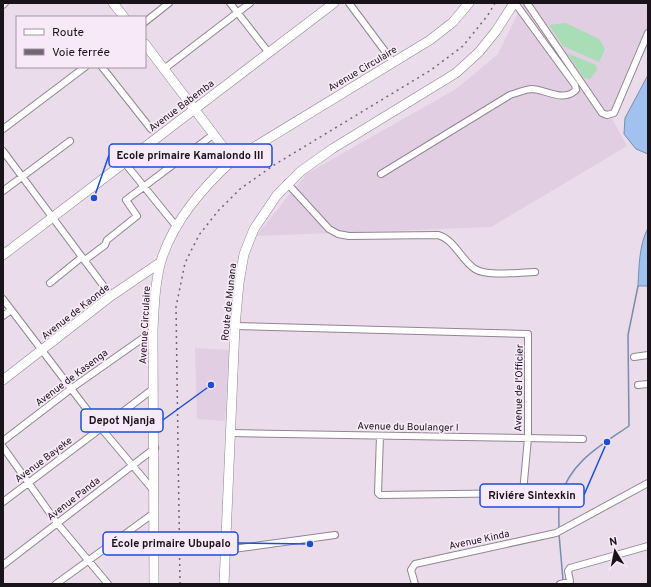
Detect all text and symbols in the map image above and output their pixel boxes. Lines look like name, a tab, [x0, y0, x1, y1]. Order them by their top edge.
legend	[16, 16, 146, 68]
text: Route	[52, 25, 84, 41]
street label: Avenue Circulaire	[326, 44, 400, 95]
text: Voie ferrée	[52, 45, 110, 61]
street label: Avenue Babemba	[147, 77, 217, 135]
callout: Ecole primaire Kamalondo III	[109, 144, 272, 167]
text: Ecole primaire Kamalondo III	[116, 149, 264, 163]
street label: Route de Munana	[219, 263, 240, 342]
street label: Avenue de Kaonde	[39, 281, 113, 343]
street label: Avenue Circulaire	[137, 286, 154, 365]
street label: Avenue de l'Officier	[512, 344, 527, 432]
street label: Avenue de Kasenga	[33, 347, 111, 410]
callout: Depot Njanja	[81, 409, 163, 432]
text: Depot Njanja	[89, 414, 155, 428]
street label: Avenue du Boulanger I	[357, 420, 459, 435]
street label: Avenue Bayeke	[13, 434, 75, 486]
street label: Avenue Panda	[45, 474, 103, 524]
callout: Riviére Sintexkin	[480, 484, 584, 507]
text: Riviére Sintexkin	[488, 489, 576, 503]
street label: Avenue Kinda	[448, 528, 511, 553]
north arrow	[595, 531, 635, 571]
callout: École primaire Ubupalo	[103, 532, 238, 555]
text: N	[608, 535, 619, 550]
text: École primaire Ubupalo	[111, 536, 231, 551]

